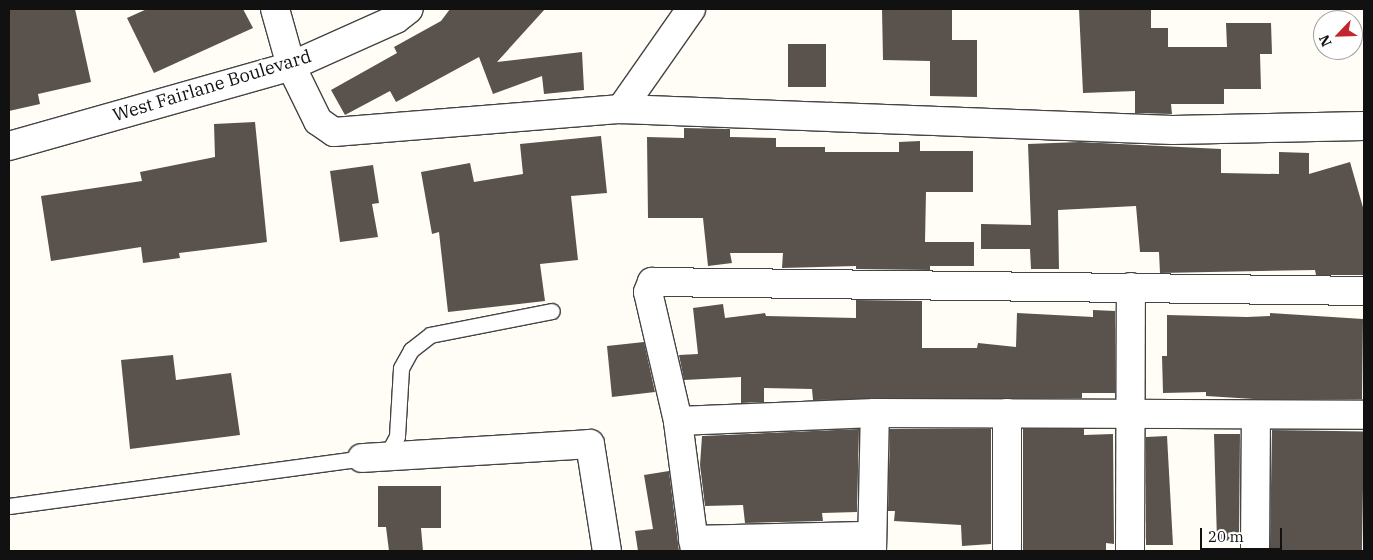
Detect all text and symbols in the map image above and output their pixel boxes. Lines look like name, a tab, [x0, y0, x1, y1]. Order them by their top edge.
north arrow	[1313, 10, 1363, 60]
text: N	[1315, 32, 1336, 49]
street label: West Fairlane Boulevard	[110, 45, 314, 127]
scale bar	[1203, 518, 1286, 550]
text: 20 m	[1208, 527, 1244, 546]

